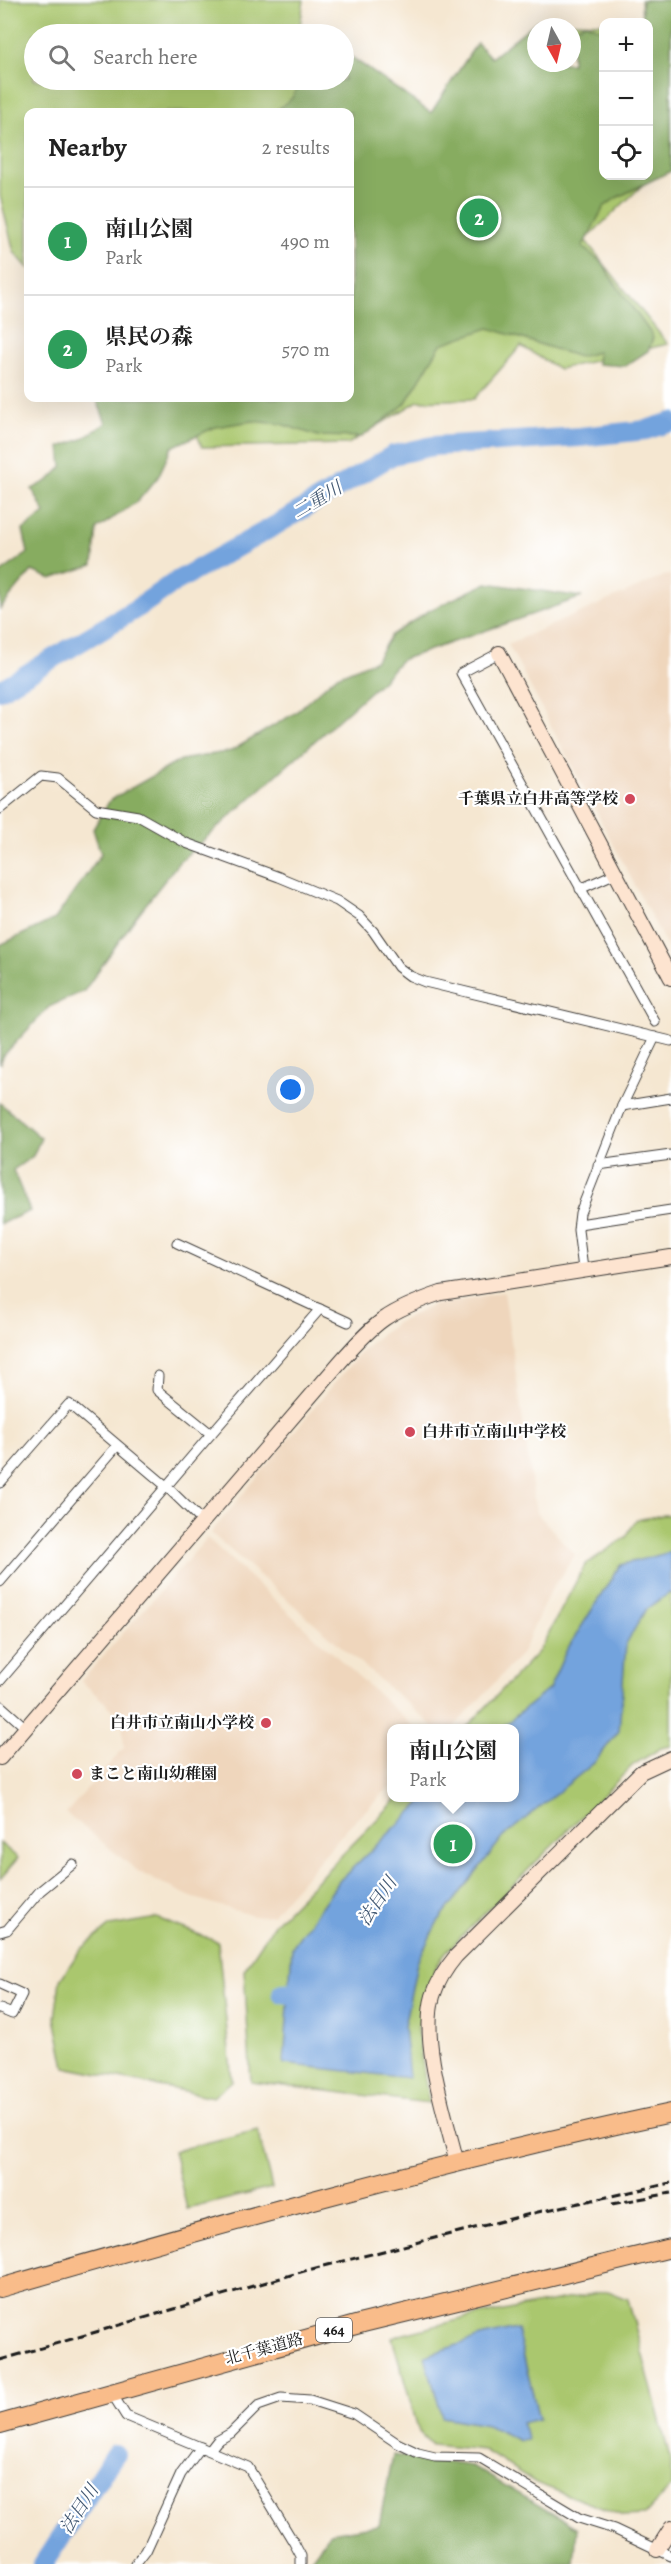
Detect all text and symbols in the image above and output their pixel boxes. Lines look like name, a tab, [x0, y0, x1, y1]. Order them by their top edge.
north arrow	[527, 18, 581, 72]
map controls	[599, 18, 653, 180]
button: +	[599, 18, 653, 72]
search box	[24, 24, 354, 90]
icon: search	[45, 41, 78, 74]
text: Search here	[93, 42, 198, 72]
button: −	[599, 72, 653, 126]
button: locate	[599, 126, 653, 180]
text: Nearby	[48, 130, 127, 165]
text: 2 results	[262, 134, 330, 161]
pin: 2	[460, 196, 498, 240]
text: 南山公園	[105, 214, 193, 244]
text: 1	[64, 228, 71, 255]
text: 490 m	[281, 228, 330, 255]
text: Park	[105, 244, 143, 271]
text: 県民の森	[105, 322, 193, 352]
text: 2	[63, 336, 72, 363]
text: 570 m	[282, 336, 330, 363]
text: Park	[105, 352, 143, 379]
water label: 二重川	[288, 475, 348, 524]
place label: 千葉県立白井高等学校	[458, 788, 619, 810]
marker: 千葉県立白井高等学校	[623, 792, 637, 806]
your location	[276, 1075, 305, 1104]
place label: 白井市立南山中学校	[422, 1421, 567, 1443]
marker: 白井市立南山中学校	[403, 1425, 417, 1439]
place label: 白井市立南山小学校	[110, 1712, 255, 1734]
marker: 白井市立南山小学校	[259, 1716, 273, 1730]
popup	[387, 1724, 519, 1802]
text: 南山公園	[409, 1736, 497, 1766]
place label: まこと南山幼稚園	[89, 1763, 217, 1785]
text: Park	[409, 1766, 447, 1793]
marker: まこと南山幼稚園	[70, 1767, 84, 1781]
pin: 1	[434, 1822, 472, 1866]
water label: 法目川	[352, 1870, 403, 1930]
road number: 464	[316, 2318, 352, 2342]
street label: 北千葉道路	[223, 2328, 305, 2370]
water label: 法目川	[54, 2478, 105, 2538]

